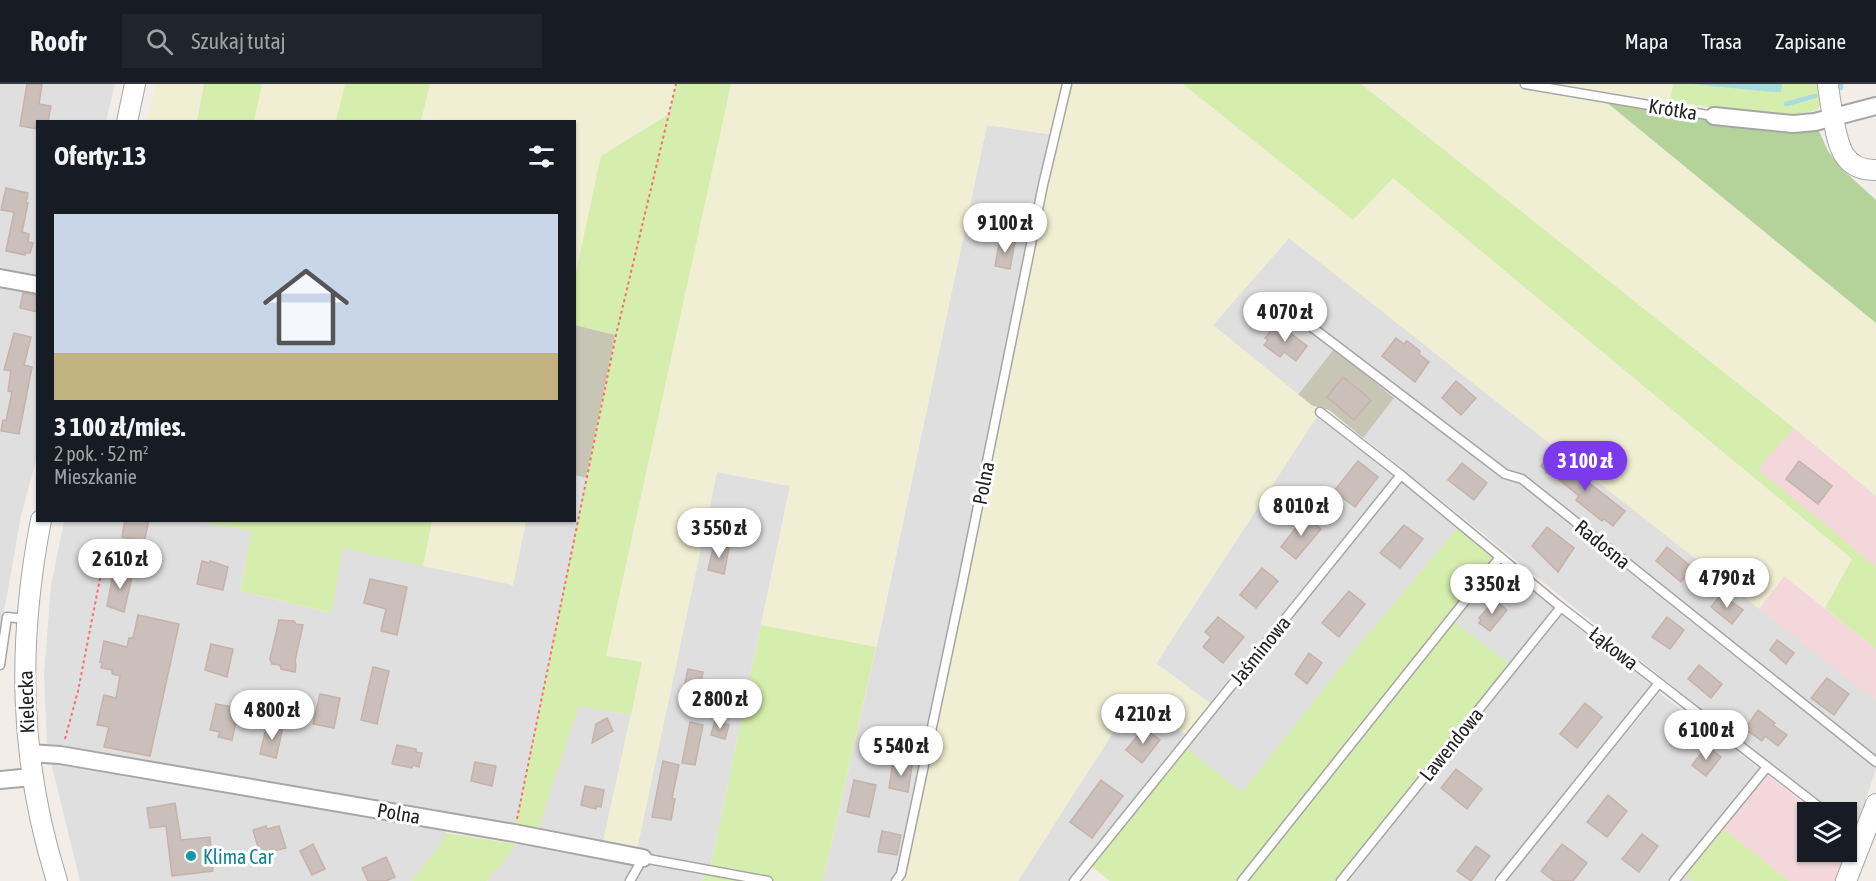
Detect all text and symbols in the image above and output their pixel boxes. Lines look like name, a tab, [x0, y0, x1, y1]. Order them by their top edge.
search box	[122, 14, 542, 68]
text: Roofr	[30, 25, 86, 57]
icon: search	[143, 25, 176, 58]
text: Szukaj tutaj	[191, 28, 286, 54]
text: Mapa	[1625, 29, 1668, 53]
text: Trasa	[1701, 29, 1742, 53]
text: Zapisane	[1775, 29, 1846, 53]
street label: Krótka	[1647, 94, 1699, 124]
icon: filters	[525, 140, 558, 173]
text: Oferty: 13	[54, 141, 146, 171]
pin: 9 100 zł	[943, 203, 1067, 254]
text: 9 100 zł	[977, 211, 1033, 234]
icon: home	[252, 253, 360, 361]
pin: 4 070 zł	[1223, 292, 1347, 343]
text: 4 070 zł	[1257, 300, 1313, 323]
text: 3 100 zł/mies.	[54, 412, 185, 442]
pin: 3 100 zł	[1523, 441, 1647, 492]
text: 2 pok. · 52 m²	[54, 442, 149, 465]
text: 3 100 zł	[1557, 449, 1613, 472]
street label: Polna	[968, 460, 998, 506]
text: Mieszkanie	[54, 465, 137, 488]
pin: 8 010 zł	[1239, 486, 1363, 537]
text: 8 010 zł	[1273, 494, 1329, 517]
pin: 3 550 zł	[657, 508, 781, 559]
street label: Radosna	[1571, 515, 1635, 573]
text: 3 550 zł	[691, 516, 747, 539]
pin: 2 610 zł	[58, 539, 182, 590]
text: 2 610 zł	[92, 547, 148, 570]
pin: 4 790 zł	[1665, 558, 1789, 609]
pin: 3 350 zł	[1430, 564, 1554, 615]
text: 4 790 zł	[1699, 566, 1755, 589]
text: 3 350 zł	[1464, 572, 1520, 595]
street label: Jaśminowa	[1225, 611, 1295, 689]
street label: Łąkowa	[1585, 622, 1643, 674]
street label: Kielecka	[13, 670, 39, 734]
pin: 2 800 zł	[658, 679, 782, 730]
text: 2 800 zł	[692, 687, 748, 710]
pin: 4 800 zł	[210, 690, 334, 741]
pin: 4 210 zł	[1081, 694, 1205, 745]
text: 4 800 zł	[244, 698, 300, 721]
text: 4 210 zł	[1115, 702, 1171, 725]
street label: Lawendowa	[1415, 703, 1487, 785]
pin: 6 100 zł	[1644, 710, 1768, 761]
text: 6 100 zł	[1678, 718, 1734, 741]
pin: 5 540 zł	[839, 726, 963, 777]
text: 5 540 zł	[873, 734, 929, 757]
street label: Polna	[376, 798, 422, 828]
map controls	[1797, 802, 1857, 862]
button: layers	[1797, 802, 1857, 862]
place label: Klima Car	[203, 845, 274, 868]
marker: Klima Car	[184, 849, 198, 863]

